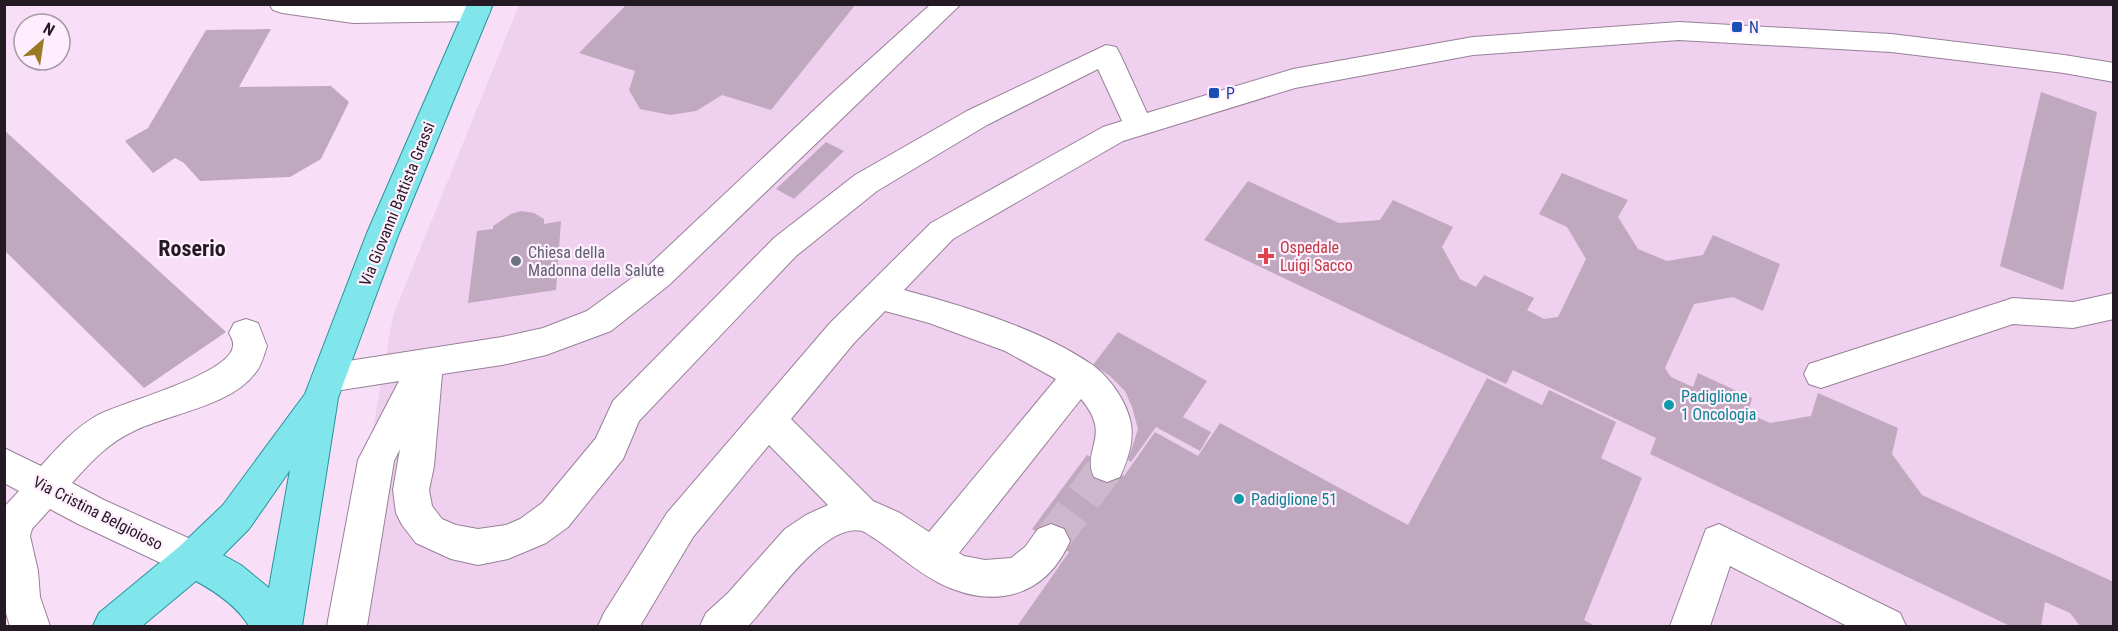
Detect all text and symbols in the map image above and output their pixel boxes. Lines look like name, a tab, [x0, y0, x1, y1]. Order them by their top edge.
north arrow	[12, 12, 72, 72]
place label: N	[1749, 18, 1759, 37]
text: N	[40, 19, 58, 40]
marker: N	[1730, 20, 1744, 34]
place label: P	[1226, 84, 1235, 103]
marker: P	[1207, 86, 1221, 100]
street label: Via Giovanni Battista Grassi	[355, 119, 439, 289]
district label: Roserio	[158, 236, 226, 261]
place label: Ospedale Luigi Sacco	[1280, 238, 1353, 275]
place label: Chiesa della Madonna della Salute	[528, 243, 664, 280]
marker: Ospedale Luigi Sacco	[1257, 247, 1275, 265]
marker: Chiesa della Madonna della Salute	[509, 254, 523, 268]
place label: Padiglione 1 Oncologia	[1681, 387, 1756, 424]
marker: Padiglione 1 Oncologia	[1662, 398, 1676, 412]
street label: Via Cristina Belgioioso	[30, 472, 166, 554]
place label: Padiglione 51	[1251, 490, 1337, 509]
marker: Padiglione 51	[1232, 492, 1246, 506]

